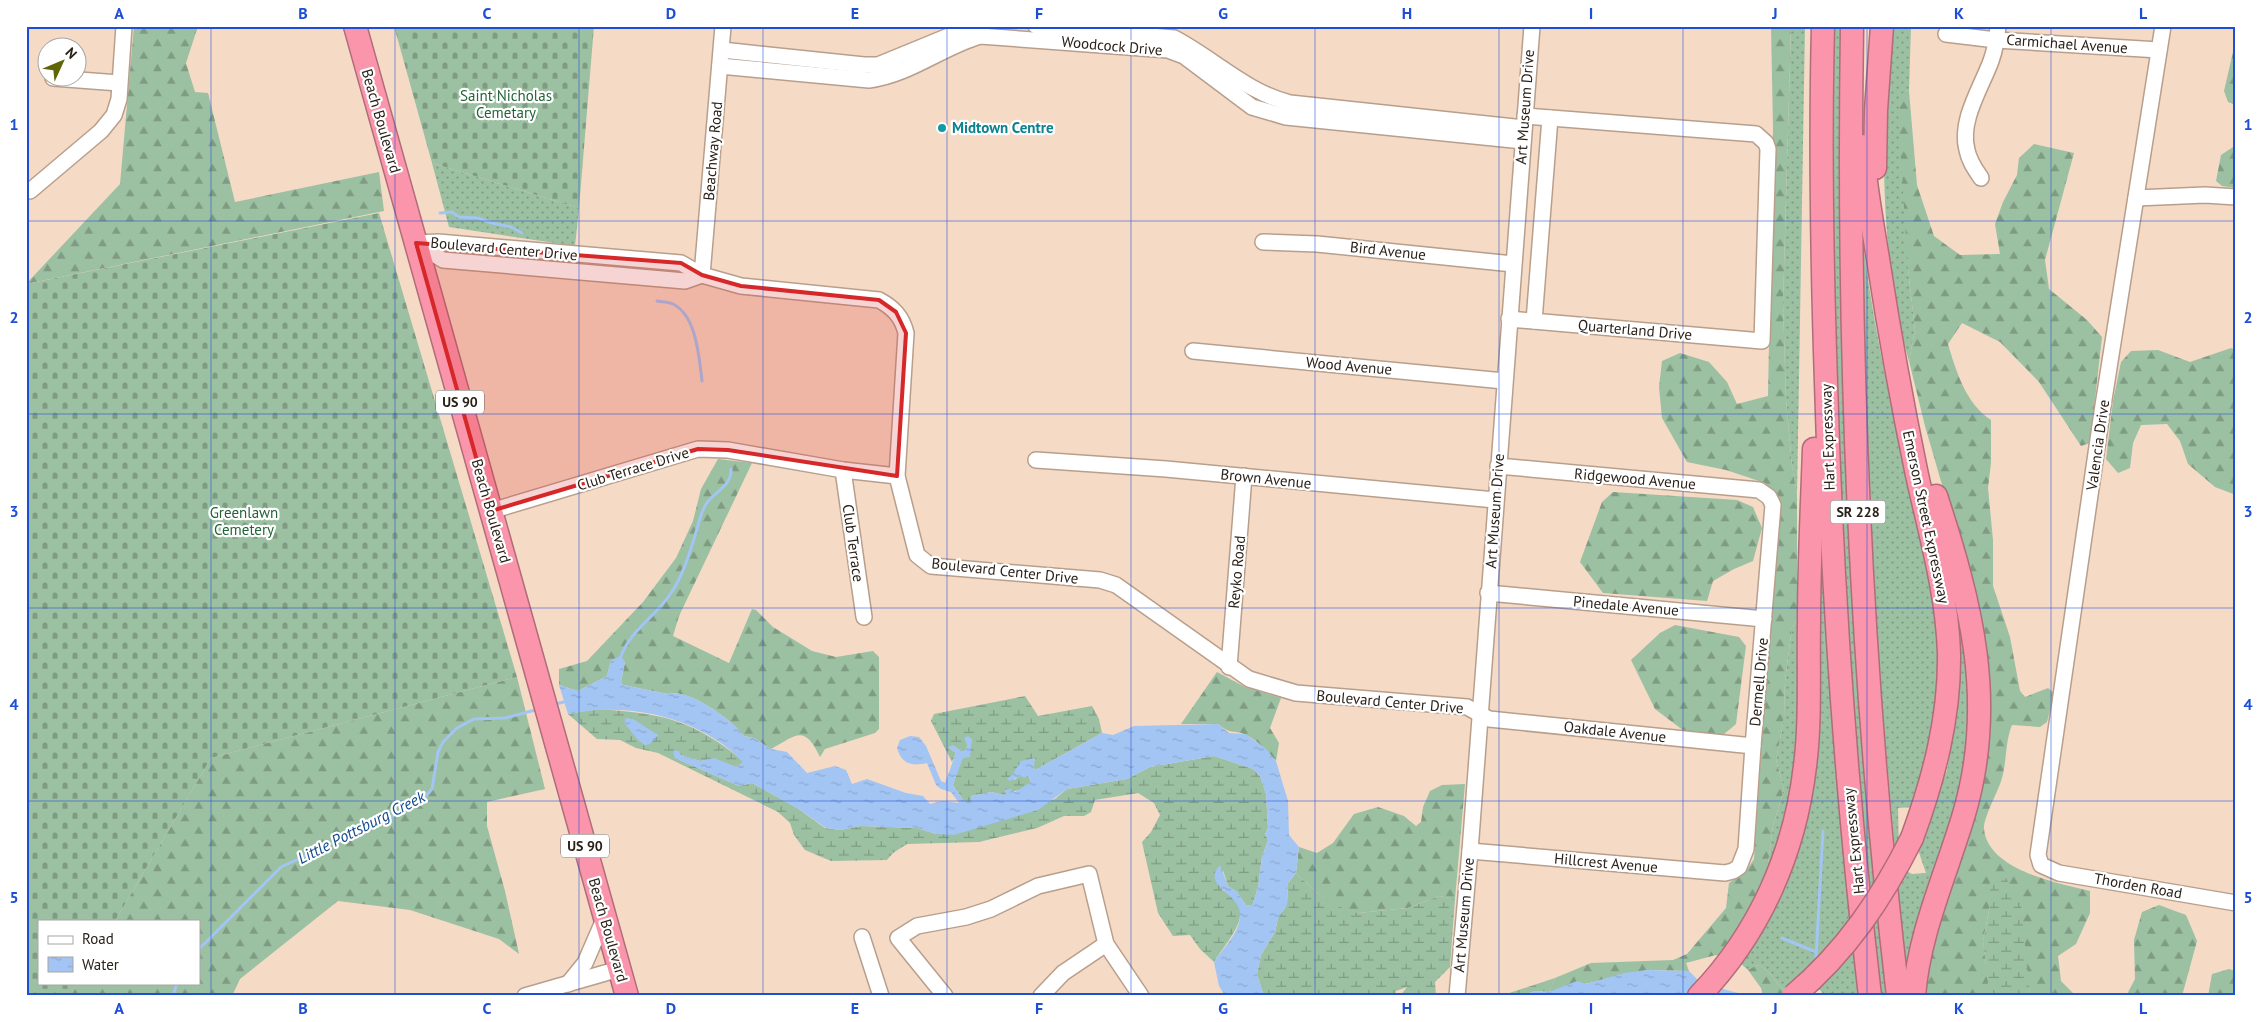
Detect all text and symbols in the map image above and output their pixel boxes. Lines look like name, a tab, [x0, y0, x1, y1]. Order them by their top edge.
text: A	[114, 3, 124, 23]
text: B	[298, 3, 308, 23]
text: C	[483, 3, 492, 23]
text: D	[666, 3, 676, 23]
text: E	[851, 3, 859, 23]
text: F	[1035, 3, 1043, 23]
text: G	[1218, 3, 1228, 23]
text: H	[1402, 3, 1412, 23]
text: I	[1589, 3, 1593, 23]
text: J	[1771, 3, 1778, 23]
text: K	[1954, 3, 1964, 23]
text: L	[2139, 3, 2148, 23]
street label: Carmichael Avenue	[2006, 30, 2128, 57]
street label: Woodcock Drive	[1061, 32, 1163, 59]
north arrow	[38, 38, 88, 88]
text: N	[62, 43, 81, 63]
street label: Art Museum Drive	[1511, 49, 1538, 165]
street label: Beach Boulevard	[358, 67, 405, 175]
park label: Saint Nicholas Cemetary	[460, 86, 552, 122]
street label: Beachway Road	[699, 101, 726, 201]
text: 1	[9, 114, 19, 134]
text: 1	[2243, 114, 2253, 134]
place label: Midtown Centre	[952, 118, 1054, 137]
marker: Midtown Centre	[936, 122, 948, 134]
street label: Boulevard Center Drive	[430, 233, 578, 264]
street label: Bird Avenue	[1349, 237, 1427, 264]
text: 2	[9, 307, 19, 327]
text: 2	[2243, 307, 2253, 327]
street label: Quarterland Drive	[1577, 315, 1693, 344]
street label: Wood Avenue	[1305, 352, 1393, 379]
street label: Hart Expressway	[1816, 383, 1839, 491]
road number: US 90	[436, 391, 484, 414]
street label: Valencia Drive	[2082, 398, 2113, 492]
street label: Emerson Street Expressway	[1899, 429, 1954, 605]
street label: Club Terrace Drive	[575, 442, 691, 495]
street label: Art Museum Drive	[1481, 453, 1508, 569]
street label: Beach Boulevard	[468, 457, 515, 565]
street label: Brown Avenue	[1220, 464, 1312, 493]
street label: Ridgewood Avenue	[1573, 464, 1697, 493]
text: 3	[9, 501, 19, 521]
road number: SR 228	[1830, 501, 1886, 524]
text: 3	[2243, 501, 2253, 521]
park label: Greenlawn Cemetery	[210, 503, 278, 539]
street label: Club Terrace	[839, 503, 868, 583]
street label: Reyko Road	[1224, 535, 1249, 609]
street label: Boulevard Center Drive	[931, 553, 1079, 588]
street label: Pinedale Avenue	[1572, 591, 1680, 620]
street label: Dermell Drive	[1745, 637, 1772, 727]
street label: Boulevard Center Drive	[1316, 686, 1464, 717]
text: 4	[9, 694, 19, 714]
text: 4	[2243, 694, 2253, 714]
street label: Oakdale Avenue	[1563, 717, 1667, 746]
water label: Little Pottsburg Creek	[294, 786, 429, 868]
street label: Hart Expressway	[1838, 787, 1869, 895]
road number: US 90	[561, 834, 609, 858]
street label: Hillcrest Avenue	[1553, 849, 1659, 877]
street label: Art Museum Drive	[1449, 857, 1478, 973]
street label: Thorden Road	[2092, 868, 2184, 903]
street label: Beach Boulevard	[585, 876, 632, 984]
text: 5	[9, 887, 19, 907]
text: 5	[2243, 887, 2253, 907]
legend	[38, 920, 200, 984]
text: Road	[82, 929, 114, 948]
text: Water	[82, 955, 119, 974]
text: A	[114, 998, 124, 1018]
text: B	[298, 998, 308, 1018]
text: C	[483, 998, 492, 1018]
text: D	[666, 998, 676, 1018]
text: E	[851, 998, 859, 1018]
text: F	[1035, 998, 1043, 1018]
text: G	[1218, 998, 1228, 1018]
text: H	[1402, 998, 1412, 1018]
text: I	[1589, 998, 1593, 1018]
text: J	[1771, 998, 1778, 1018]
text: K	[1954, 998, 1964, 1018]
text: L	[2139, 998, 2148, 1018]

